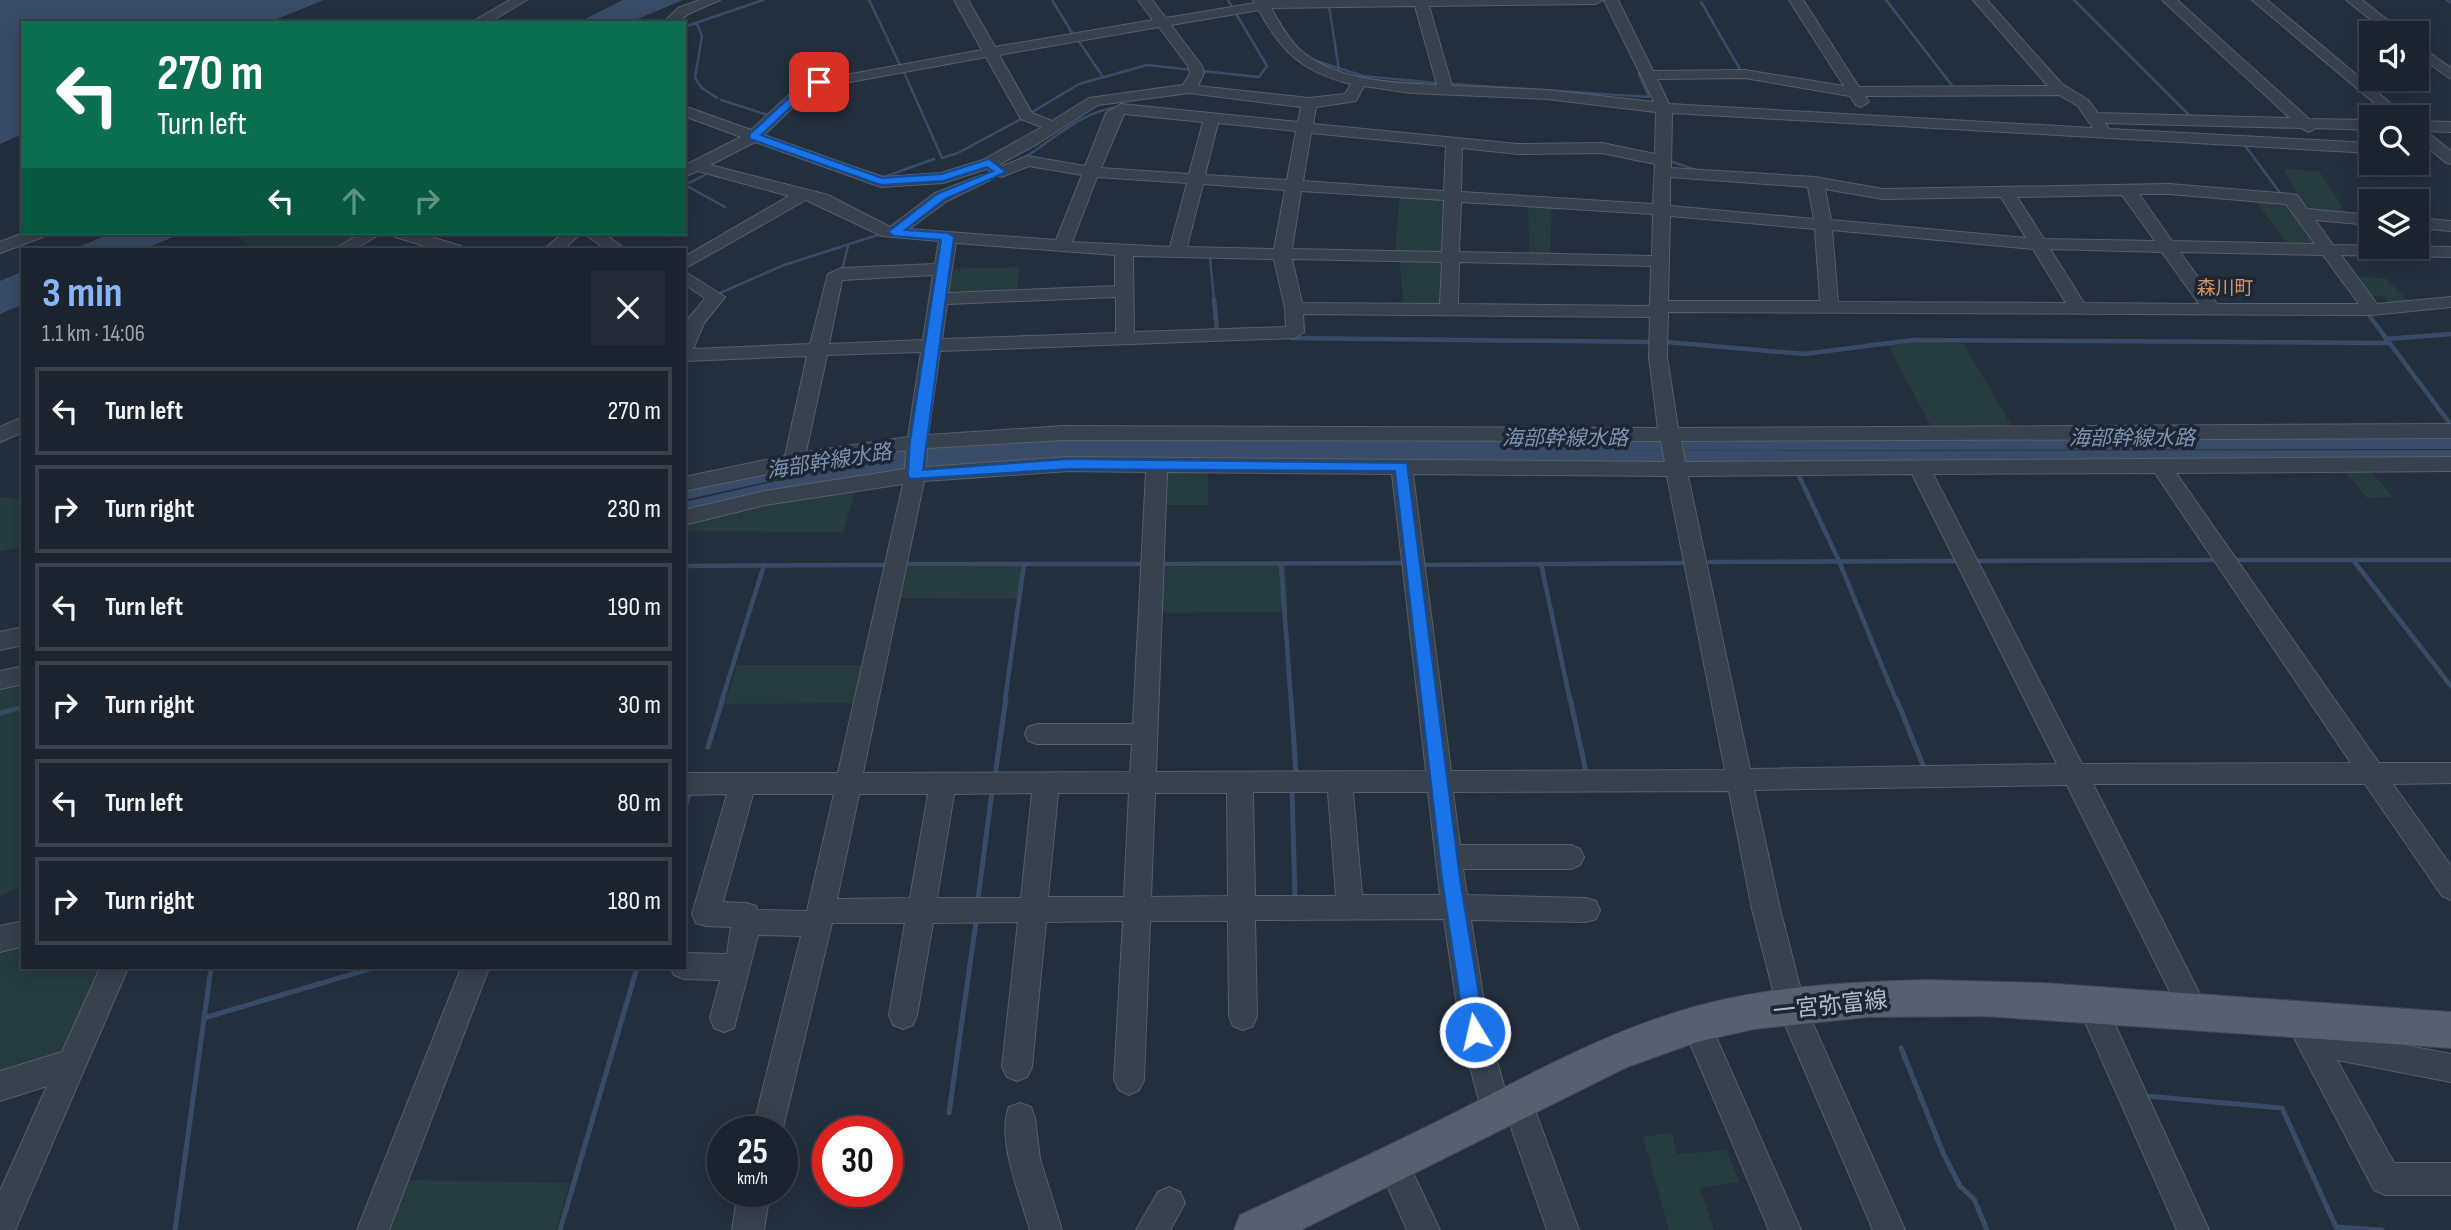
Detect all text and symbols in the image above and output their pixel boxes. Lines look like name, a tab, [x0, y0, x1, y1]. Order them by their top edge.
map controls	[2359, 21, 2429, 259]
button: sound	[2359, 21, 2429, 91]
text: 270 m	[157, 45, 263, 104]
icon: left	[42, 49, 133, 140]
pin	[789, 52, 849, 112]
icon: arrive	[800, 63, 838, 101]
text: Turn left	[157, 105, 247, 144]
button: search	[2359, 105, 2429, 175]
icon: left	[262, 182, 300, 220]
icon: ahead	[335, 182, 373, 220]
icon: right	[408, 182, 446, 220]
button: layers	[2359, 189, 2429, 259]
text: 3 min	[42, 268, 122, 319]
button: close	[591, 271, 665, 345]
district label: 森川町	[2196, 277, 2254, 300]
text: 1.1 km · 14:06	[42, 320, 145, 348]
icon: left	[46, 392, 84, 430]
text: Turn left	[105, 396, 183, 427]
text: 270 m	[608, 396, 661, 427]
water label: 海部幹線水路	[1502, 426, 1630, 451]
water label: 海部幹線水路	[2069, 426, 2197, 451]
water label: 海部幹線水路	[765, 439, 895, 484]
icon: right	[46, 490, 84, 528]
text: Turn right	[105, 494, 194, 525]
text: 230 m	[607, 494, 661, 525]
icon: left	[46, 588, 84, 626]
text: Turn left	[105, 592, 183, 623]
text: 190 m	[608, 592, 661, 623]
icon: right	[46, 686, 84, 724]
text: Turn right	[105, 690, 194, 721]
text: 30 m	[618, 690, 661, 721]
icon: left	[46, 784, 84, 822]
text: Turn left	[105, 788, 183, 819]
text: 80 m	[617, 788, 661, 819]
icon: right	[46, 882, 84, 920]
text: Turn right	[105, 886, 194, 917]
text: 180 m	[608, 886, 661, 917]
street label: 一宮弥富線	[1771, 986, 1889, 1026]
position arrow	[1438, 995, 1512, 1069]
speed limit sign: 30	[812, 1116, 903, 1207]
text: 25	[737, 1131, 768, 1174]
text: km/h	[737, 1168, 768, 1189]

